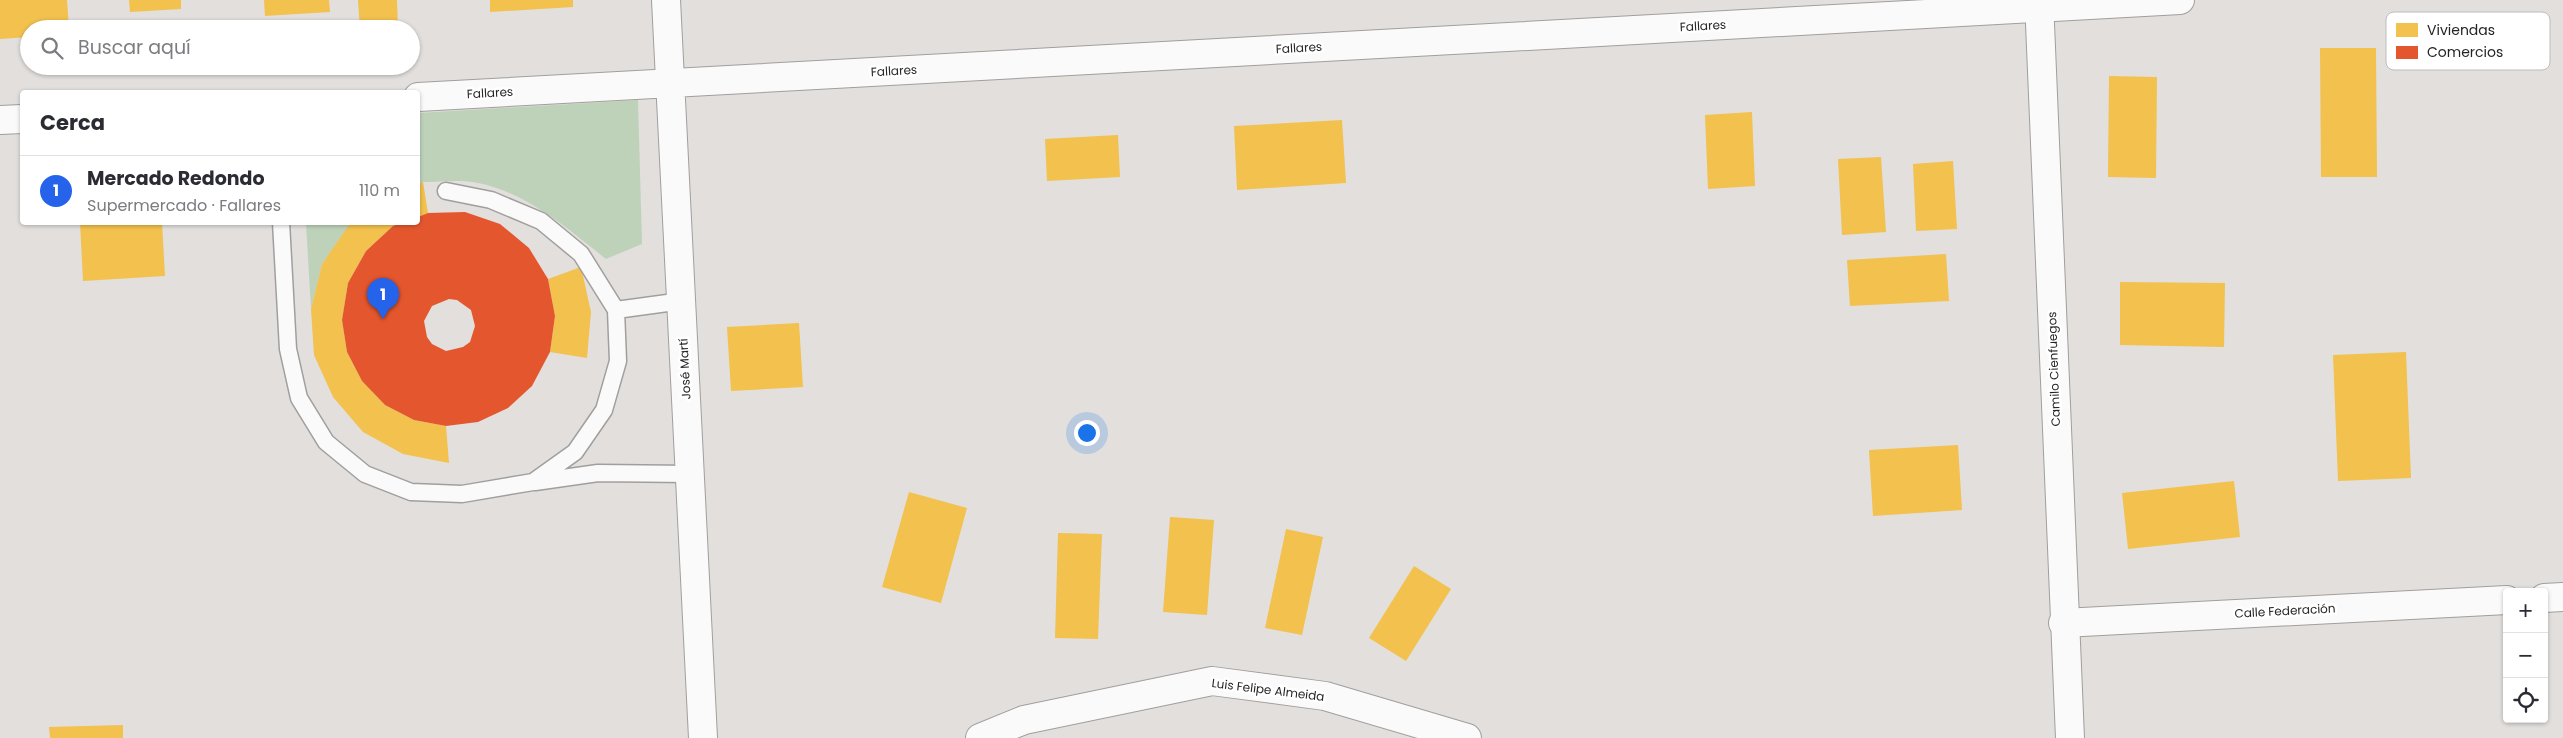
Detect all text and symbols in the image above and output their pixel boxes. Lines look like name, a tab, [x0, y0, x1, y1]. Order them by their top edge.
legend	[2386, 12, 2550, 70]
street label: Fallares	[1679, 16, 1727, 35]
search box	[20, 20, 420, 75]
text: Viviendas	[2427, 20, 2495, 40]
icon: search	[38, 34, 66, 62]
text: Buscar aquí	[78, 34, 191, 61]
street label: Fallares	[1275, 38, 1323, 57]
text: Comercios	[2427, 42, 2503, 62]
street label: Fallares	[870, 61, 918, 80]
street label: Fallares	[466, 83, 514, 102]
text: Cerca	[40, 108, 105, 137]
text: Mercado Redondo	[87, 165, 265, 192]
text: 1	[53, 179, 59, 202]
text: 110 m	[359, 179, 400, 202]
text: Supermercado · Fallares	[87, 194, 281, 217]
pin: 1	[367, 278, 399, 319]
street label: Camilo Cienfuegos	[2043, 311, 2064, 427]
street label: José Martí	[674, 338, 695, 400]
your location	[1074, 420, 1100, 446]
map controls	[2503, 588, 2548, 723]
button: +	[2503, 588, 2548, 633]
street label: Calle Federación	[2234, 599, 2336, 622]
button: −	[2503, 633, 2548, 678]
street label: Luis Felipe Almeida	[1211, 674, 1325, 705]
button: locate	[2503, 678, 2548, 723]

